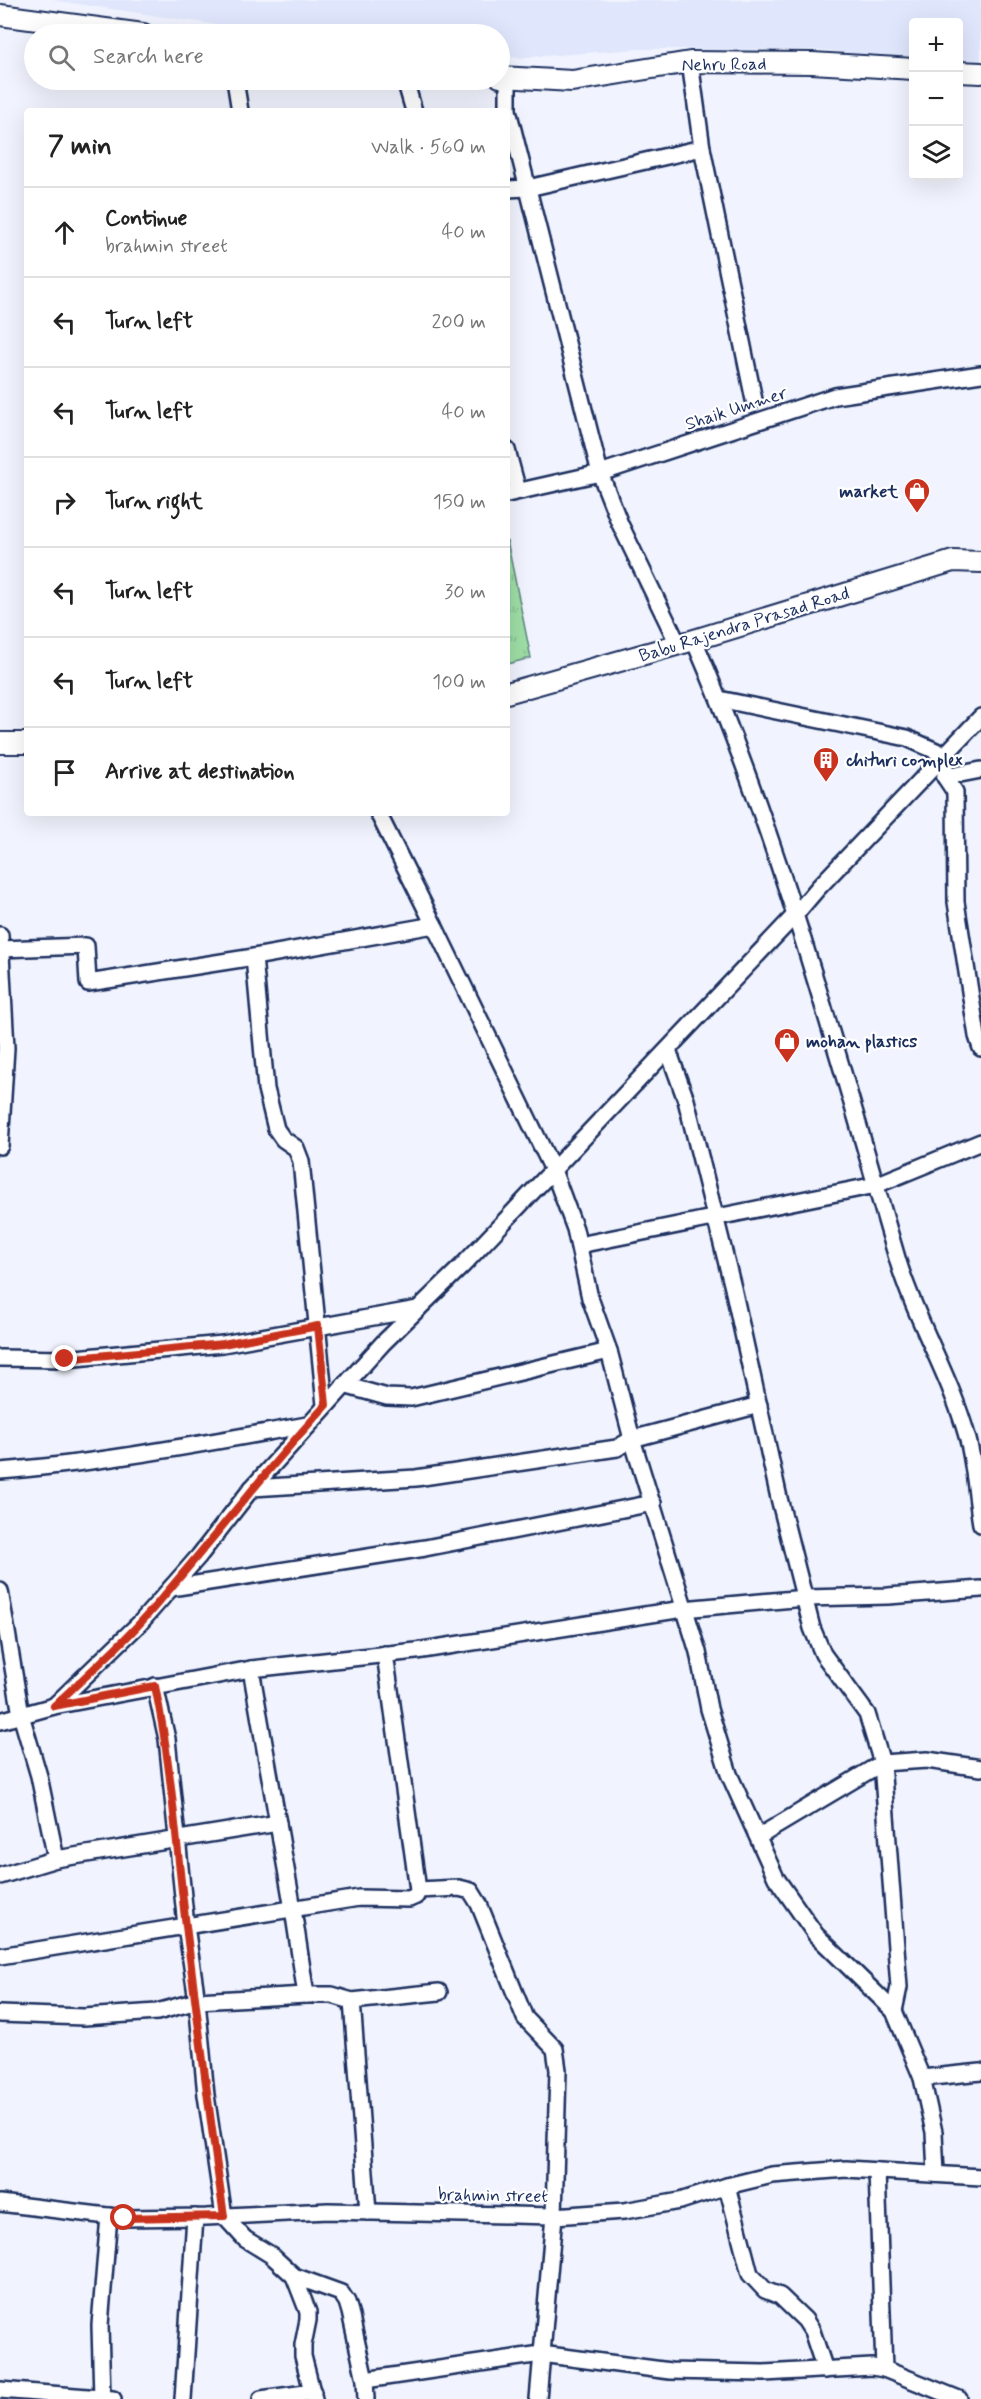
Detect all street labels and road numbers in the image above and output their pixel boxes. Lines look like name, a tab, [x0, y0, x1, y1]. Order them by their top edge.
street label: Nehru Road	[681, 52, 767, 78]
street label: Shaik Ummer	[682, 381, 791, 437]
street label: Babu Rajendra Prasad Road	[636, 581, 852, 668]
street label: brahmin street	[438, 2183, 549, 2209]

